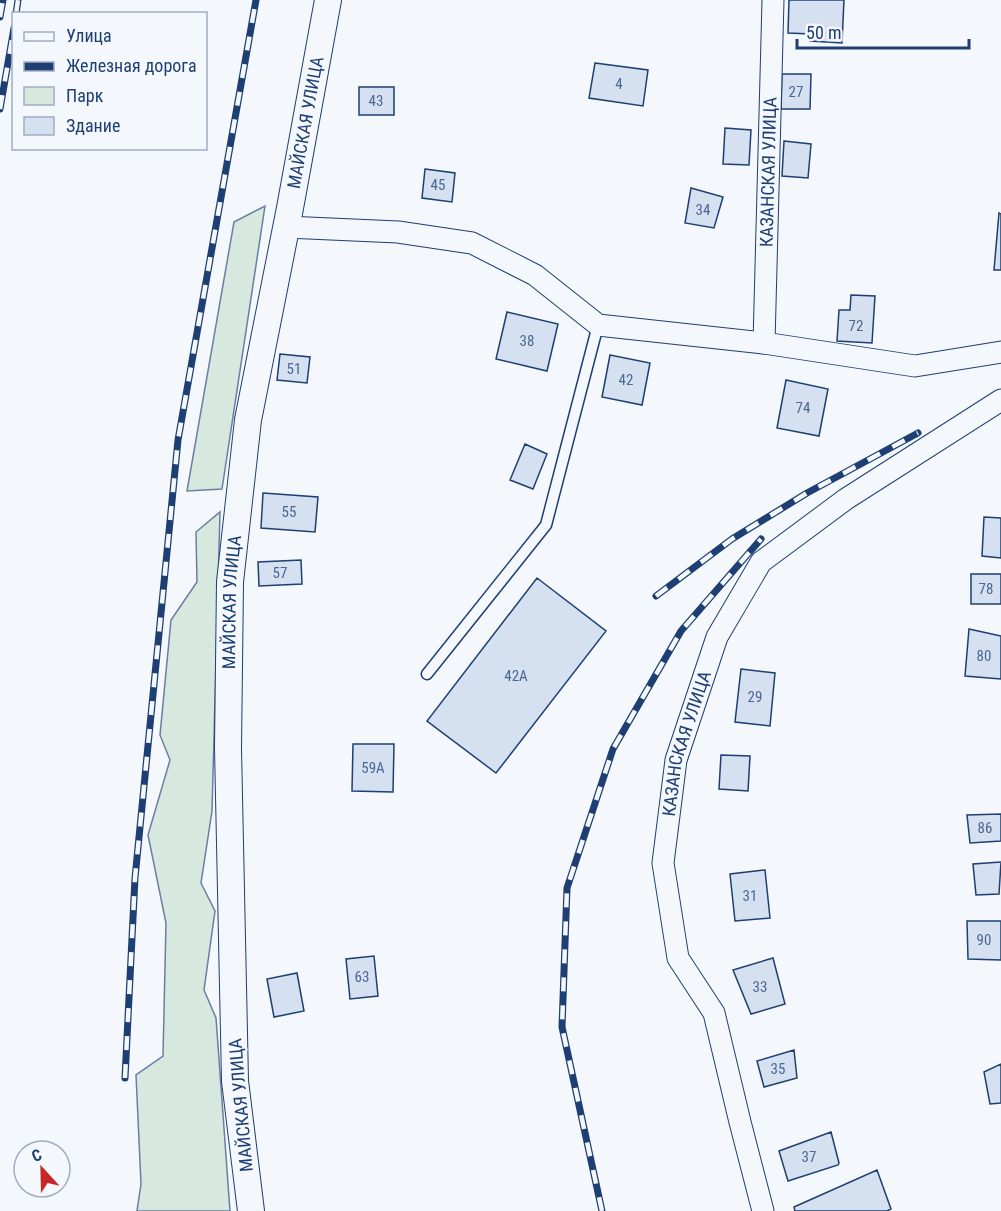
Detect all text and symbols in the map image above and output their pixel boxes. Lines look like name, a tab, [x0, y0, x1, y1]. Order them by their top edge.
legend	[12, 12, 207, 150]
scale bar	[797, 12, 970, 50]
text: 50 m	[806, 22, 841, 43]
text: Улица	[66, 25, 112, 46]
street label: МАЙСКАЯ УЛИЦА	[283, 54, 328, 190]
text: Железная дорога	[66, 55, 197, 76]
house number: 4	[615, 75, 623, 93]
house number: 27	[789, 83, 803, 101]
text: Парк	[66, 85, 104, 106]
house number: 43	[369, 92, 383, 110]
street label: КАЗАНСКАЯ УЛИЦА	[756, 96, 780, 247]
text: Здание	[66, 115, 120, 136]
house number: 45	[431, 176, 445, 194]
house number: 34	[696, 201, 710, 219]
house number: 72	[849, 317, 863, 335]
house number: 38	[520, 332, 534, 350]
house number: 51	[287, 360, 301, 378]
house number: 42	[619, 371, 633, 389]
house number: 74	[796, 399, 810, 417]
house number: 55	[282, 503, 296, 521]
street label: МАЙСКАЯ УЛИЦА	[218, 534, 245, 669]
house number: 57	[273, 564, 287, 582]
house number: 78	[979, 580, 993, 598]
house number: 80	[977, 647, 991, 665]
house number: 42А	[504, 667, 528, 685]
street label: КАЗАНСКАЯ УЛИЦА	[658, 667, 715, 818]
house number: 29	[748, 688, 762, 706]
house number: 59А	[361, 759, 385, 777]
house number: 86	[978, 819, 992, 837]
house number: 31	[743, 887, 757, 905]
house number: 90	[977, 931, 991, 949]
house number: 63	[355, 968, 369, 986]
house number: 33	[753, 978, 767, 996]
street label: МАЙСКАЯ УЛИЦА	[224, 1037, 257, 1173]
house number: 35	[771, 1060, 785, 1078]
north arrow	[12, 1139, 72, 1199]
text: С	[29, 1145, 44, 1166]
house number: 37	[802, 1148, 816, 1166]

